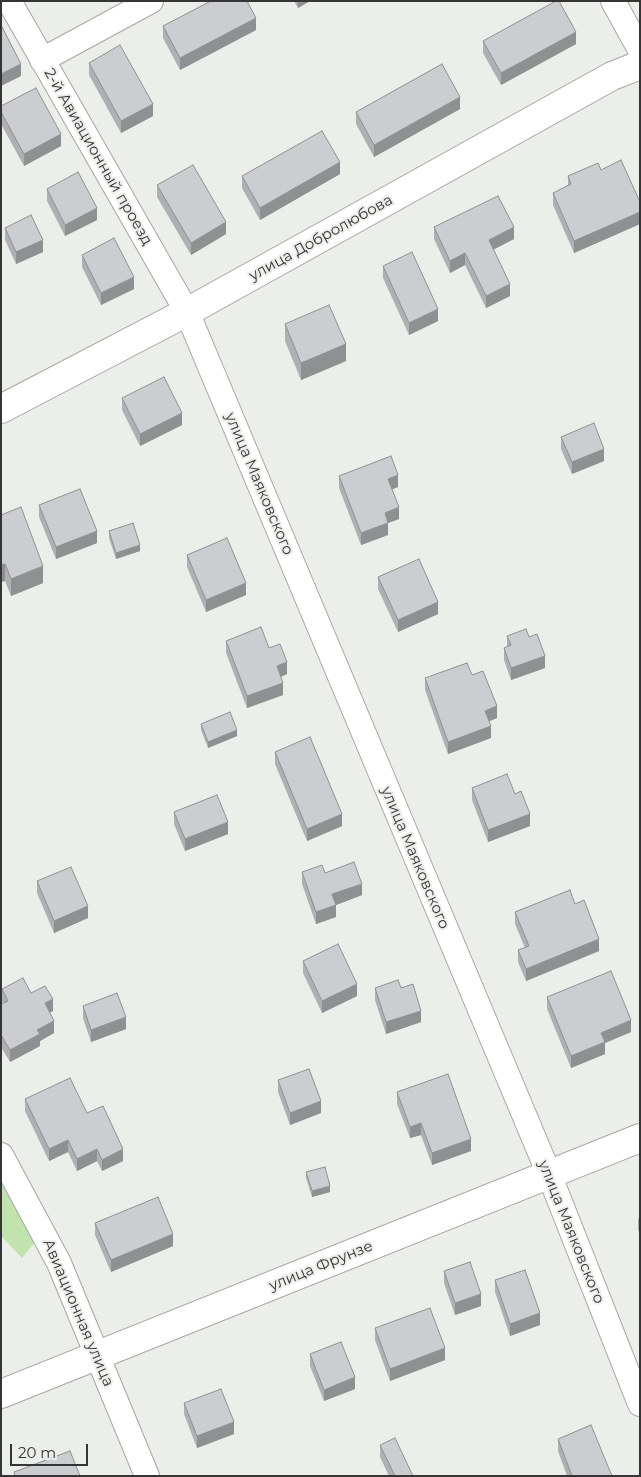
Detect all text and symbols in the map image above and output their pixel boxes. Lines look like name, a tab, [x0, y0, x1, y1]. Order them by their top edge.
street label: 2-й Авиационный проезд	[40, 65, 156, 249]
street label: улица Добролюбова	[246, 191, 396, 285]
street label: улица Маяковского	[221, 410, 297, 558]
street label: улица Маяковского	[377, 784, 453, 932]
street label: улица Маяковского	[534, 1158, 608, 1306]
street label: Авиационная улица	[39, 1237, 117, 1389]
street label: улица Фрунзе	[266, 1237, 376, 1295]
scale bar	[12, 1434, 90, 1466]
text: 20 m	[18, 1443, 56, 1462]

